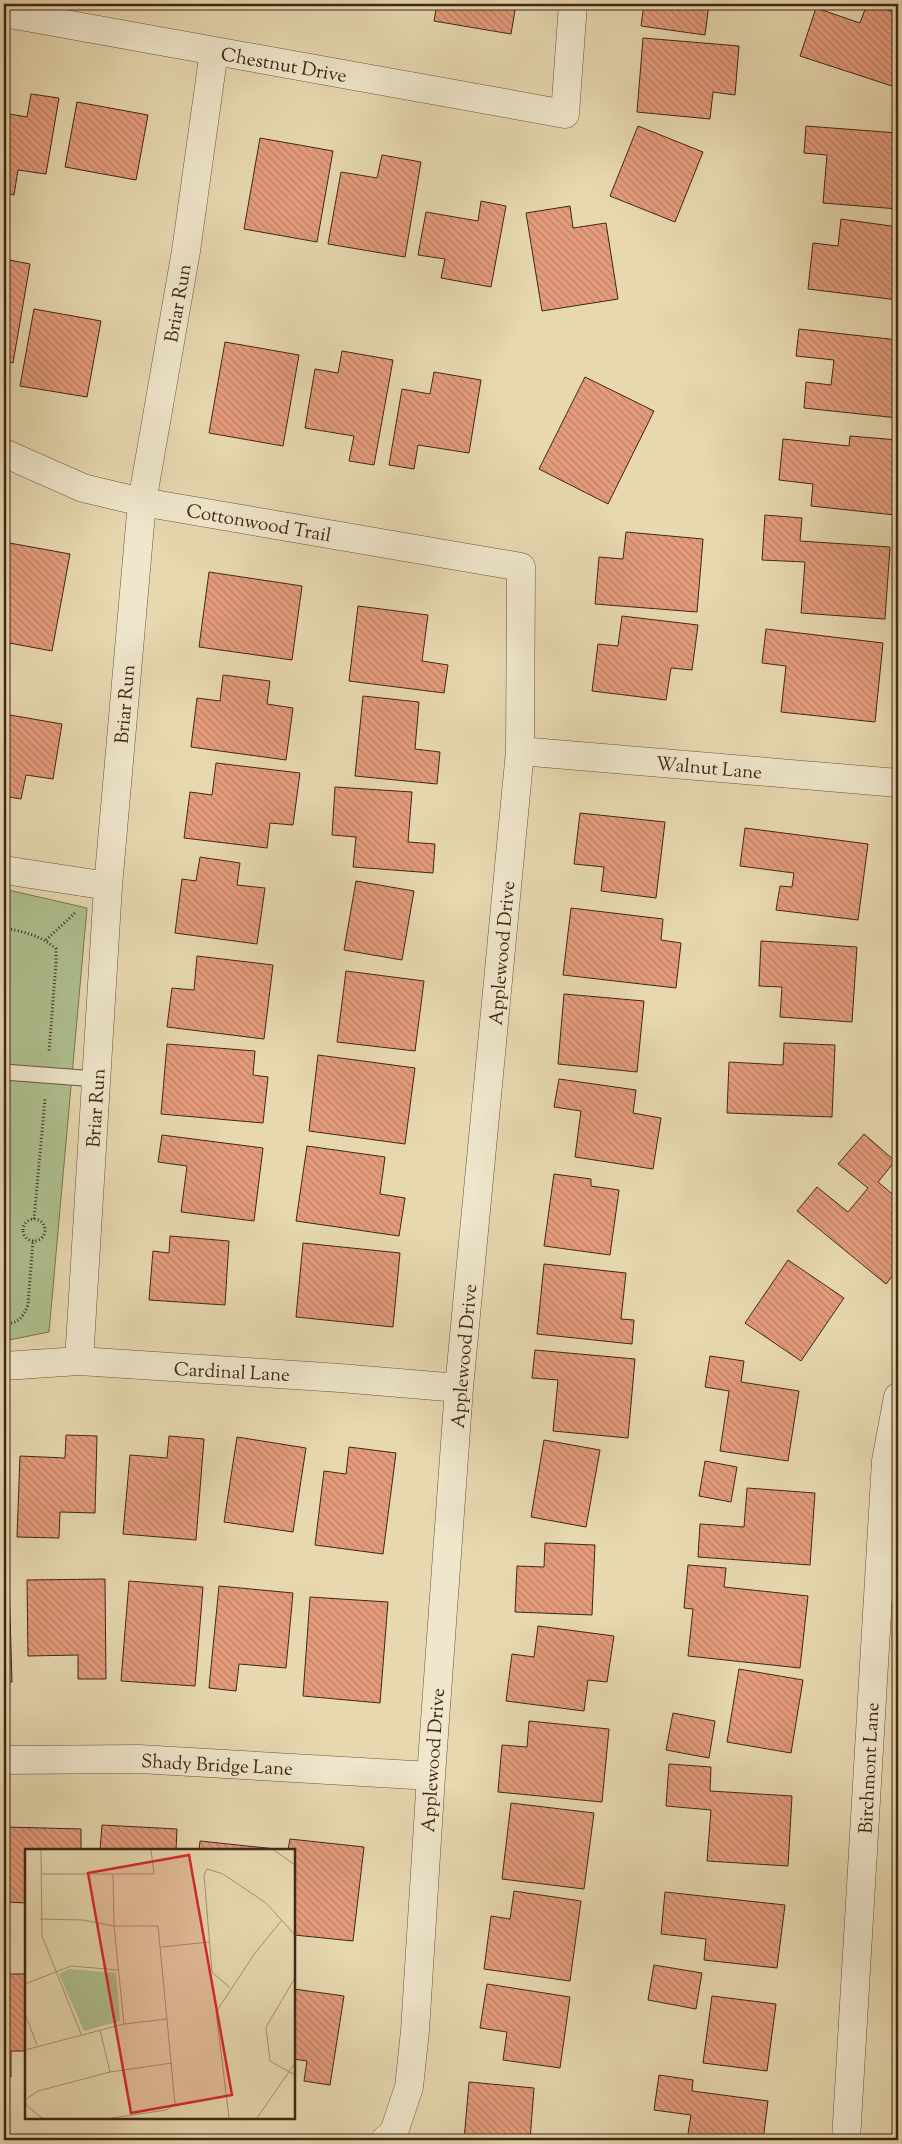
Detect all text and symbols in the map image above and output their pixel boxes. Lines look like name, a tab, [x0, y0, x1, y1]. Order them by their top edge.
street label: Chestnut Drive	[219, 42, 349, 91]
street label: Briar Run	[159, 262, 200, 345]
street label: Cottonwood Trail	[184, 498, 333, 550]
street label: Briar Run	[110, 663, 143, 745]
street label: Walnut Lane	[654, 751, 763, 788]
street label: Applewood Drive	[484, 880, 523, 1026]
street label: Briar Run	[81, 1068, 114, 1149]
street label: Applewood Drive	[446, 1283, 485, 1429]
street label: Cardinal Lane	[173, 1357, 291, 1390]
street label: Applewood Drive	[416, 1687, 453, 1833]
street label: Birchmont Lane	[854, 1702, 887, 1835]
street label: Shady Bridge Lane	[140, 1749, 294, 1784]
inset map	[25, 1849, 295, 2119]

